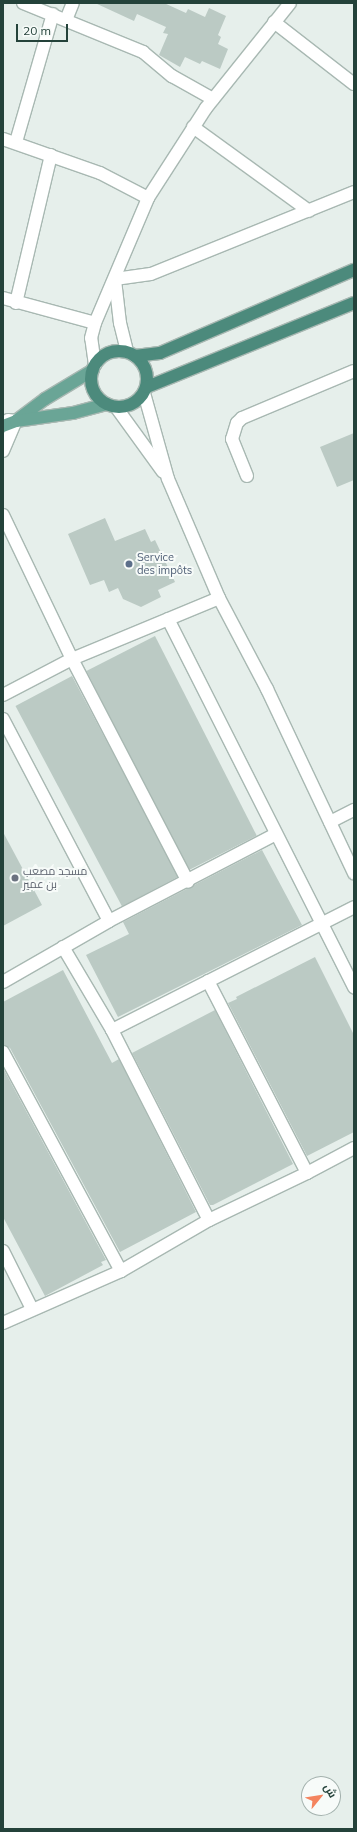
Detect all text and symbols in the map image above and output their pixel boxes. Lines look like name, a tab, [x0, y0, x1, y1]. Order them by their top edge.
scale bar	[18, 16, 70, 42]
text: 20 m	[23, 23, 51, 38]
place label: Service des impôts	[137, 551, 192, 577]
marker: Service des impôts	[124, 559, 134, 569]
place label: مسجد مصعب بن عمير	[23, 865, 87, 891]
marker: مسجد مصعب بن عمير	[10, 873, 20, 883]
north arrow	[301, 1776, 341, 1816]
text: ش	[321, 1781, 340, 1800]

